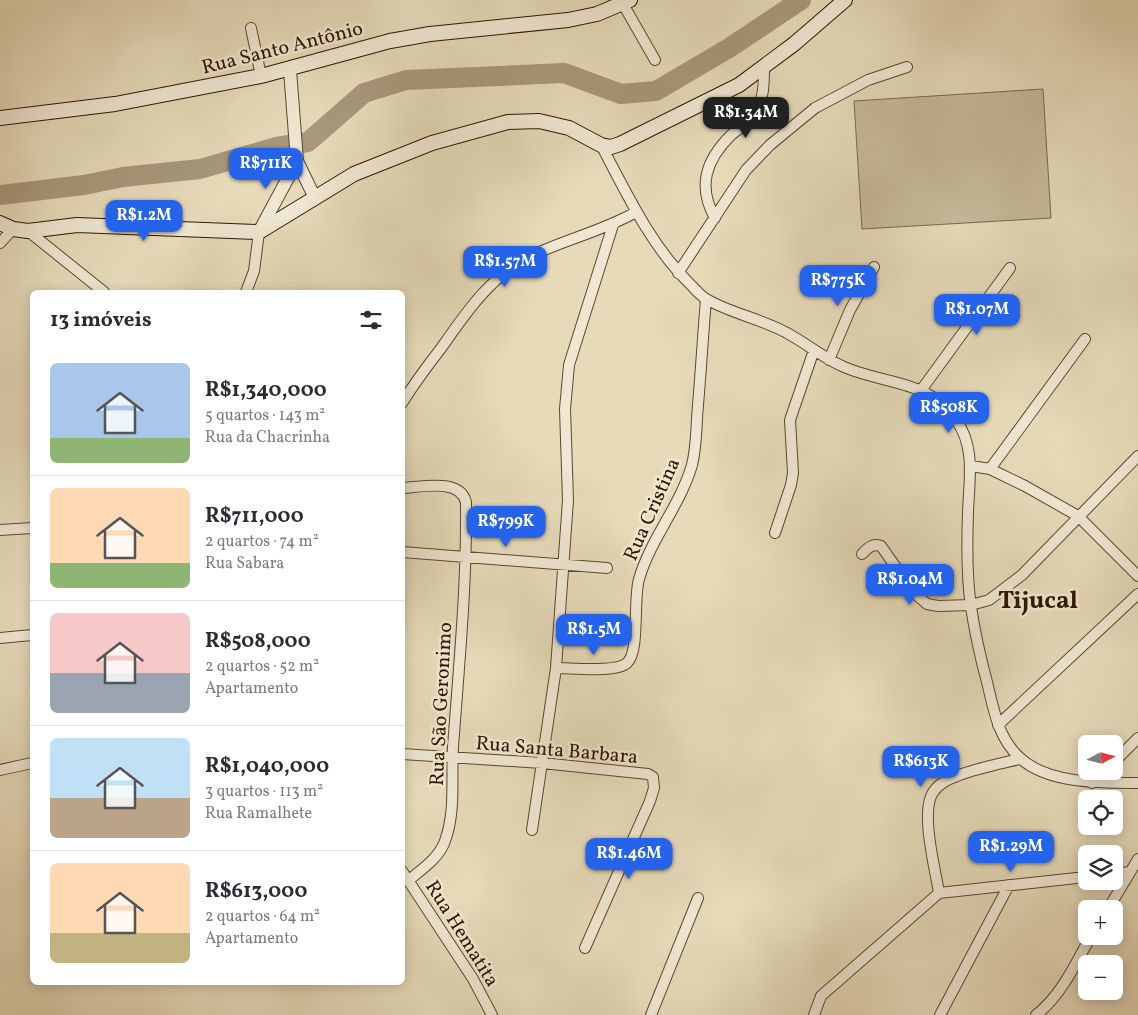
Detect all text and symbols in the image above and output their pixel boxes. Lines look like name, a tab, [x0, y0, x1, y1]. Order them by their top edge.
street label: Rua Santo Antônio	[199, 15, 366, 83]
pin: R$1.34M	[700, 96, 792, 139]
text: R$1.34M	[714, 102, 778, 124]
pin: R$711K	[225, 148, 307, 190]
text: R$711K	[240, 153, 292, 175]
pin: R$1.2M	[103, 200, 185, 242]
text: R$1.2M	[117, 205, 171, 227]
pin: R$1.57M	[459, 246, 551, 288]
text: R$1.57M	[474, 251, 536, 273]
pin: R$775K	[797, 264, 879, 307]
text: R$775K	[811, 270, 865, 292]
pin: R$1.07M	[931, 294, 1023, 336]
text: R$1.07M	[945, 299, 1009, 321]
text: 13 imóveis	[50, 306, 152, 335]
icon: filters	[357, 306, 385, 334]
text: R$1,340,000	[205, 376, 327, 405]
icon: home	[90, 383, 150, 443]
pin: R$508K	[908, 392, 990, 434]
text: R$508K	[920, 397, 978, 419]
text: 5 quartos · 143 m²	[205, 405, 325, 427]
text: Rua da Chacrinha	[205, 427, 330, 449]
street label: Rua Cristina	[618, 454, 688, 566]
text: R$711,000	[205, 502, 304, 531]
pin: R$799K	[465, 506, 547, 548]
icon: home	[90, 508, 150, 568]
text: R$799K	[478, 511, 534, 533]
text: 2 quartos · 74 m²	[205, 531, 319, 553]
text: Rua Sabara	[205, 553, 284, 575]
pin: R$1.04M	[864, 564, 956, 606]
text: R$1.04M	[877, 569, 943, 591]
district label: Tijucal	[998, 584, 1078, 619]
pin: R$1.5M	[553, 614, 635, 656]
text: R$1.5M	[567, 619, 621, 641]
street label: Rua São Geronimo	[424, 621, 460, 787]
text: R$508,000	[205, 627, 311, 656]
icon: home	[90, 633, 150, 693]
text: 2 quartos · 52 m²	[205, 656, 319, 678]
text: Apartamento	[205, 678, 298, 700]
street label: Rua Santa Barbara	[474, 730, 639, 772]
north arrow	[1078, 735, 1122, 780]
map controls	[1078, 735, 1123, 1000]
pin: R$613K	[880, 746, 962, 788]
text: R$613K	[893, 751, 949, 773]
text: R$1,040,000	[205, 752, 329, 781]
icon: home	[90, 758, 150, 818]
text: 3 quartos · 113 m²	[205, 781, 323, 803]
button: locate	[1078, 790, 1123, 835]
text: Rua Ramalhete	[205, 803, 312, 825]
pin: R$1.29M	[965, 830, 1057, 873]
text: R$1.29M	[979, 836, 1043, 858]
pin: R$1.46M	[583, 838, 675, 880]
text: R$1.46M	[597, 843, 662, 865]
button: layers	[1078, 845, 1123, 890]
street label: Rua Hematita	[417, 875, 505, 993]
text: R$613,000	[205, 877, 307, 906]
icon: home	[90, 883, 150, 943]
button: +	[1078, 900, 1123, 945]
text: 2 quartos · 64 m²	[205, 906, 320, 928]
text: Apartamento	[205, 928, 298, 950]
button: −	[1078, 955, 1123, 1000]

